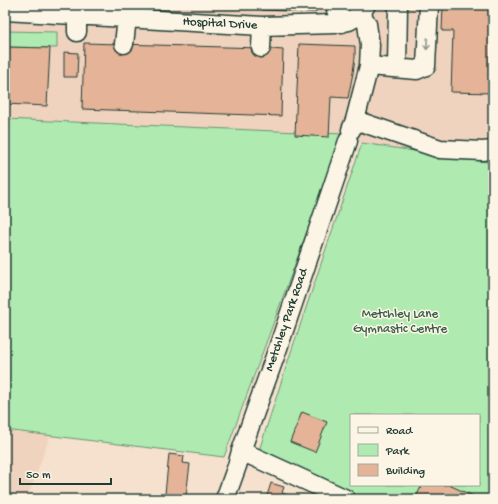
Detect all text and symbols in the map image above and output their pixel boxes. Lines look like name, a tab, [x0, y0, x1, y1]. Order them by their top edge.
street label: Hospital Drive	[182, 15, 258, 33]
one-way arrow	[423, 37, 431, 50]
street label: Metchley Park Road	[262, 265, 312, 373]
park label: Metchley Lane Gymnastic Centre	[353, 307, 447, 337]
legend	[350, 414, 480, 486]
text: Road	[386, 425, 413, 439]
text: Park	[385, 445, 411, 459]
scale bar	[20, 460, 111, 486]
text: Building	[385, 465, 425, 479]
text: 50 m	[26, 469, 51, 483]

